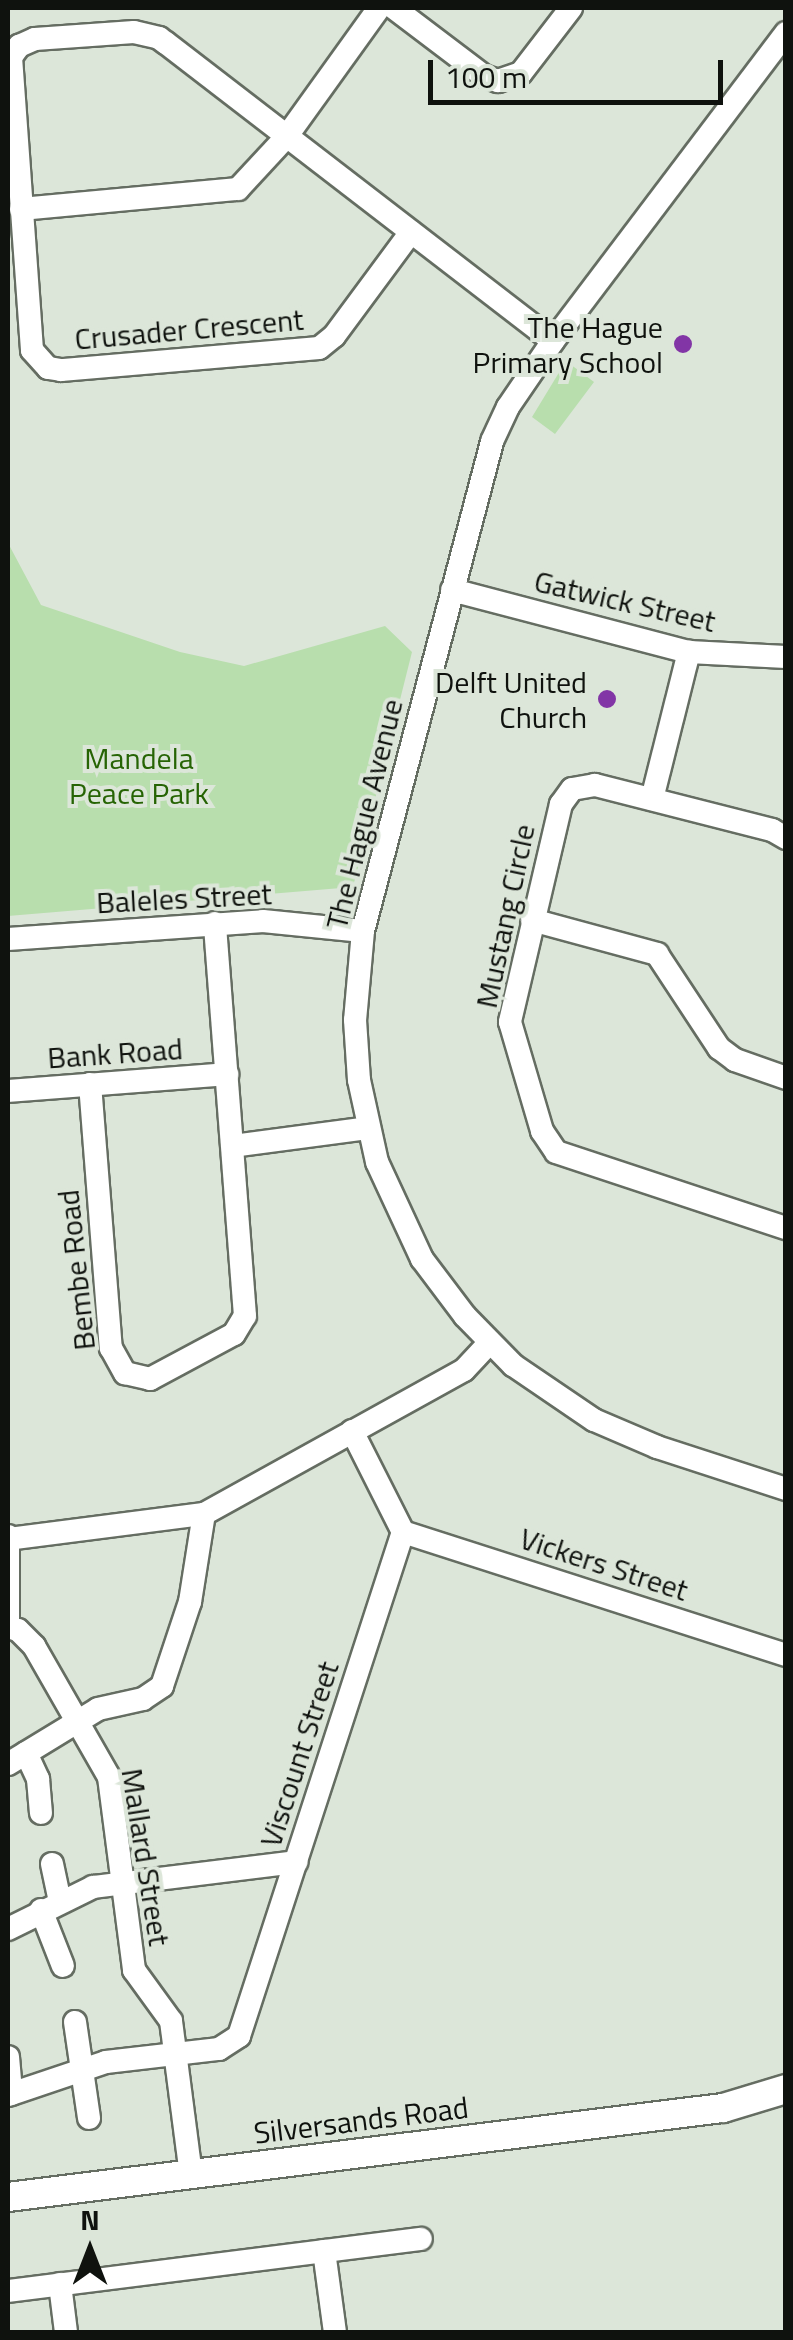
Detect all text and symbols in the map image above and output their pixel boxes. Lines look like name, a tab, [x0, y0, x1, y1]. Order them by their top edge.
scale bar	[433, 40, 728, 102]
text: 100 m	[445, 54, 527, 100]
street label: Crusader Crescent	[73, 301, 305, 357]
place label: The Hague Primary School	[473, 309, 663, 380]
marker: The Hague Primary School	[672, 333, 694, 355]
street label: Gatwick Street	[531, 563, 719, 639]
place label: Delft United Church	[435, 664, 587, 734]
marker: Delft United Church	[596, 688, 618, 710]
street label: The Hague Avenue	[318, 695, 410, 933]
park label: Mandela Peace Park	[69, 740, 209, 810]
street label: Mustang Circle	[468, 821, 542, 1011]
street label: Baleles Street	[95, 875, 273, 921]
street label: Bank Road	[46, 1030, 184, 1076]
street label: Bembe Road	[50, 1188, 102, 1352]
street label: Vickers Street	[515, 1520, 693, 1608]
street label: Viscount Street	[252, 1657, 346, 1851]
street label: Mallard Street	[114, 1766, 178, 1948]
street label: Silversands Road	[252, 2089, 470, 2151]
text: N	[80, 2198, 100, 2241]
north arrow	[40, 2200, 140, 2300]

